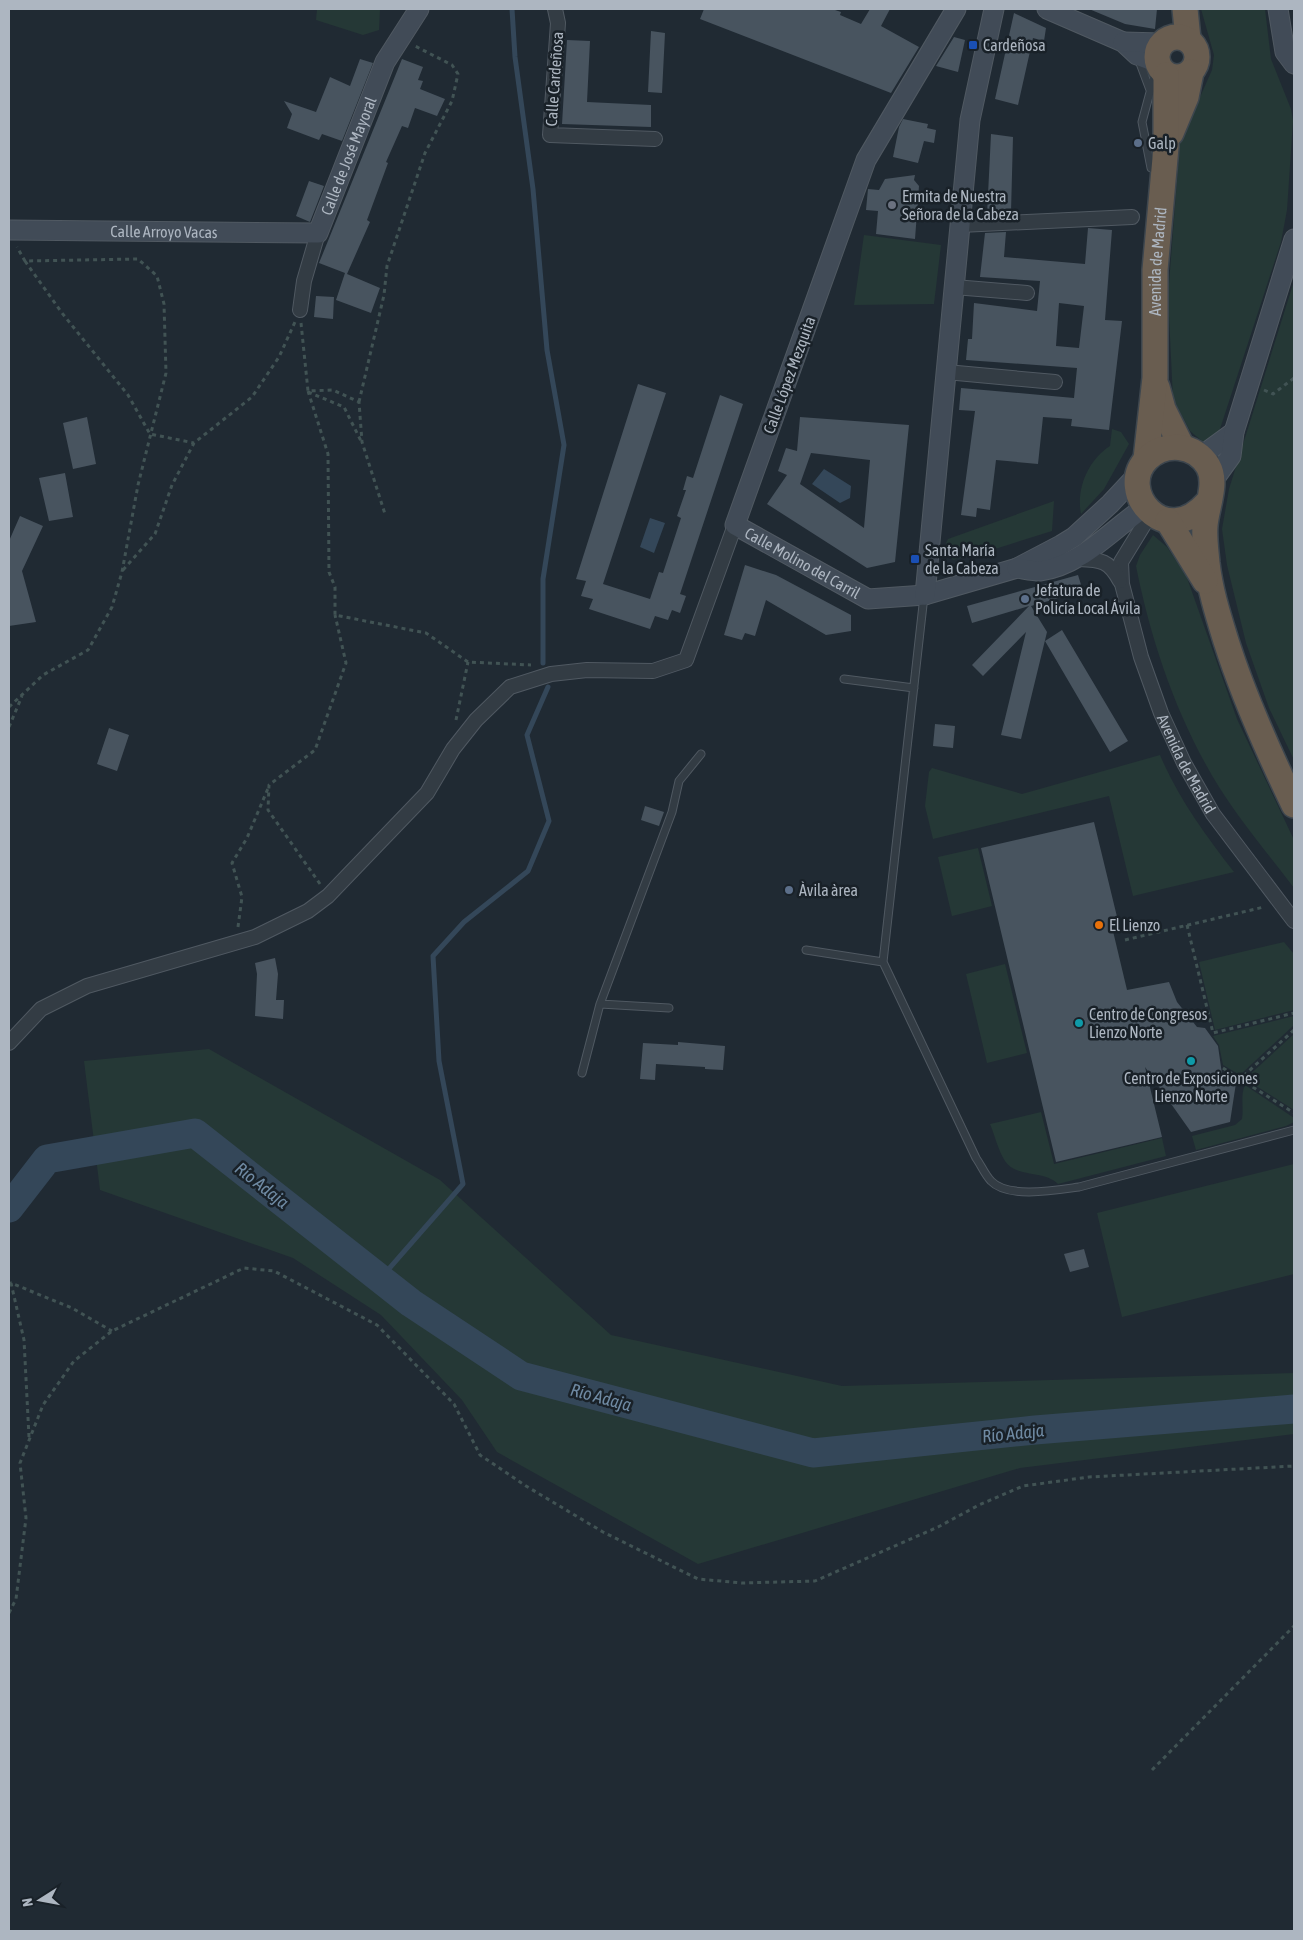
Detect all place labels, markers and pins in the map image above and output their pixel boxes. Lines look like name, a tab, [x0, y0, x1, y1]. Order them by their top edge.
place label: Cardeñosa	[983, 36, 1046, 54]
marker: Cardeñosa	[967, 39, 979, 51]
place label: Galp	[1148, 134, 1176, 153]
marker: Galp	[1132, 137, 1144, 149]
place label: Ermita de Nuestra Señora de la Cabeza	[902, 187, 1019, 223]
marker: Ermita de Nuestra Señora de la Cabeza	[886, 199, 898, 211]
place label: Santa María de la Cabeza	[925, 541, 999, 577]
marker: Santa María de la Cabeza	[909, 553, 921, 565]
place label: Jefatura de Policía Local Ávila	[1035, 581, 1141, 617]
marker: Jefatura de Policía Local Ávila	[1019, 593, 1031, 605]
place label: Àvila àrea	[799, 881, 858, 899]
marker: Àvila àrea	[783, 884, 795, 896]
place label: El Lienzo	[1109, 916, 1160, 934]
marker: El Lienzo	[1093, 919, 1105, 931]
place label: Centro de Congresos Lienzo Norte	[1089, 1005, 1208, 1041]
marker: Centro de Congresos Lienzo Norte	[1073, 1017, 1085, 1029]
marker: Centro de Exposiciones Lienzo Norte	[1185, 1055, 1197, 1067]
place label: Centro de Exposiciones Lienzo Norte	[1124, 1069, 1258, 1105]

